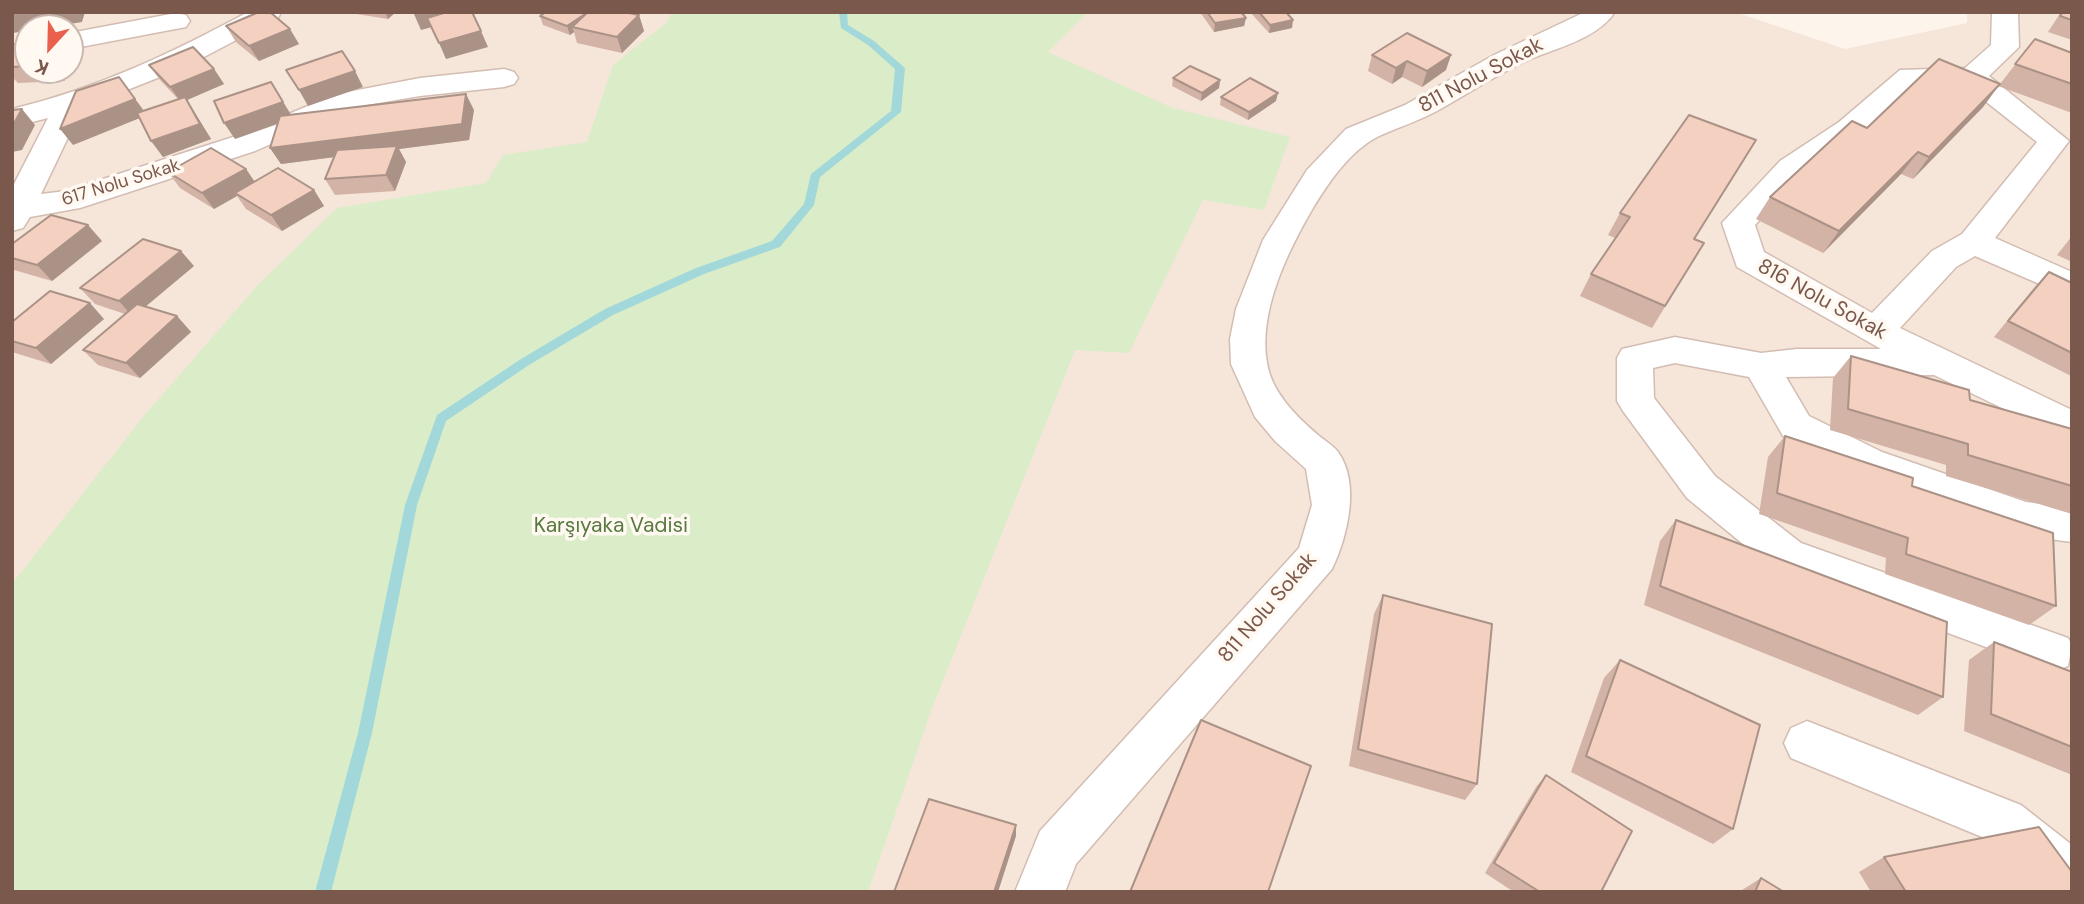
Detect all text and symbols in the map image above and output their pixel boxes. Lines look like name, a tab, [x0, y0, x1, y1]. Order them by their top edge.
north arrow	[14, 14, 84, 84]
street label: 811 Nolu Sokak	[1414, 33, 1548, 119]
text: K	[31, 53, 52, 81]
street label: 617 Nolu Sokak	[59, 155, 183, 211]
street label: 816 Nolu Sokak	[1753, 254, 1891, 346]
park label: Karşıyaka Vadisi	[534, 513, 688, 539]
street label: 811 Nolu Sokak	[1213, 548, 1323, 668]

